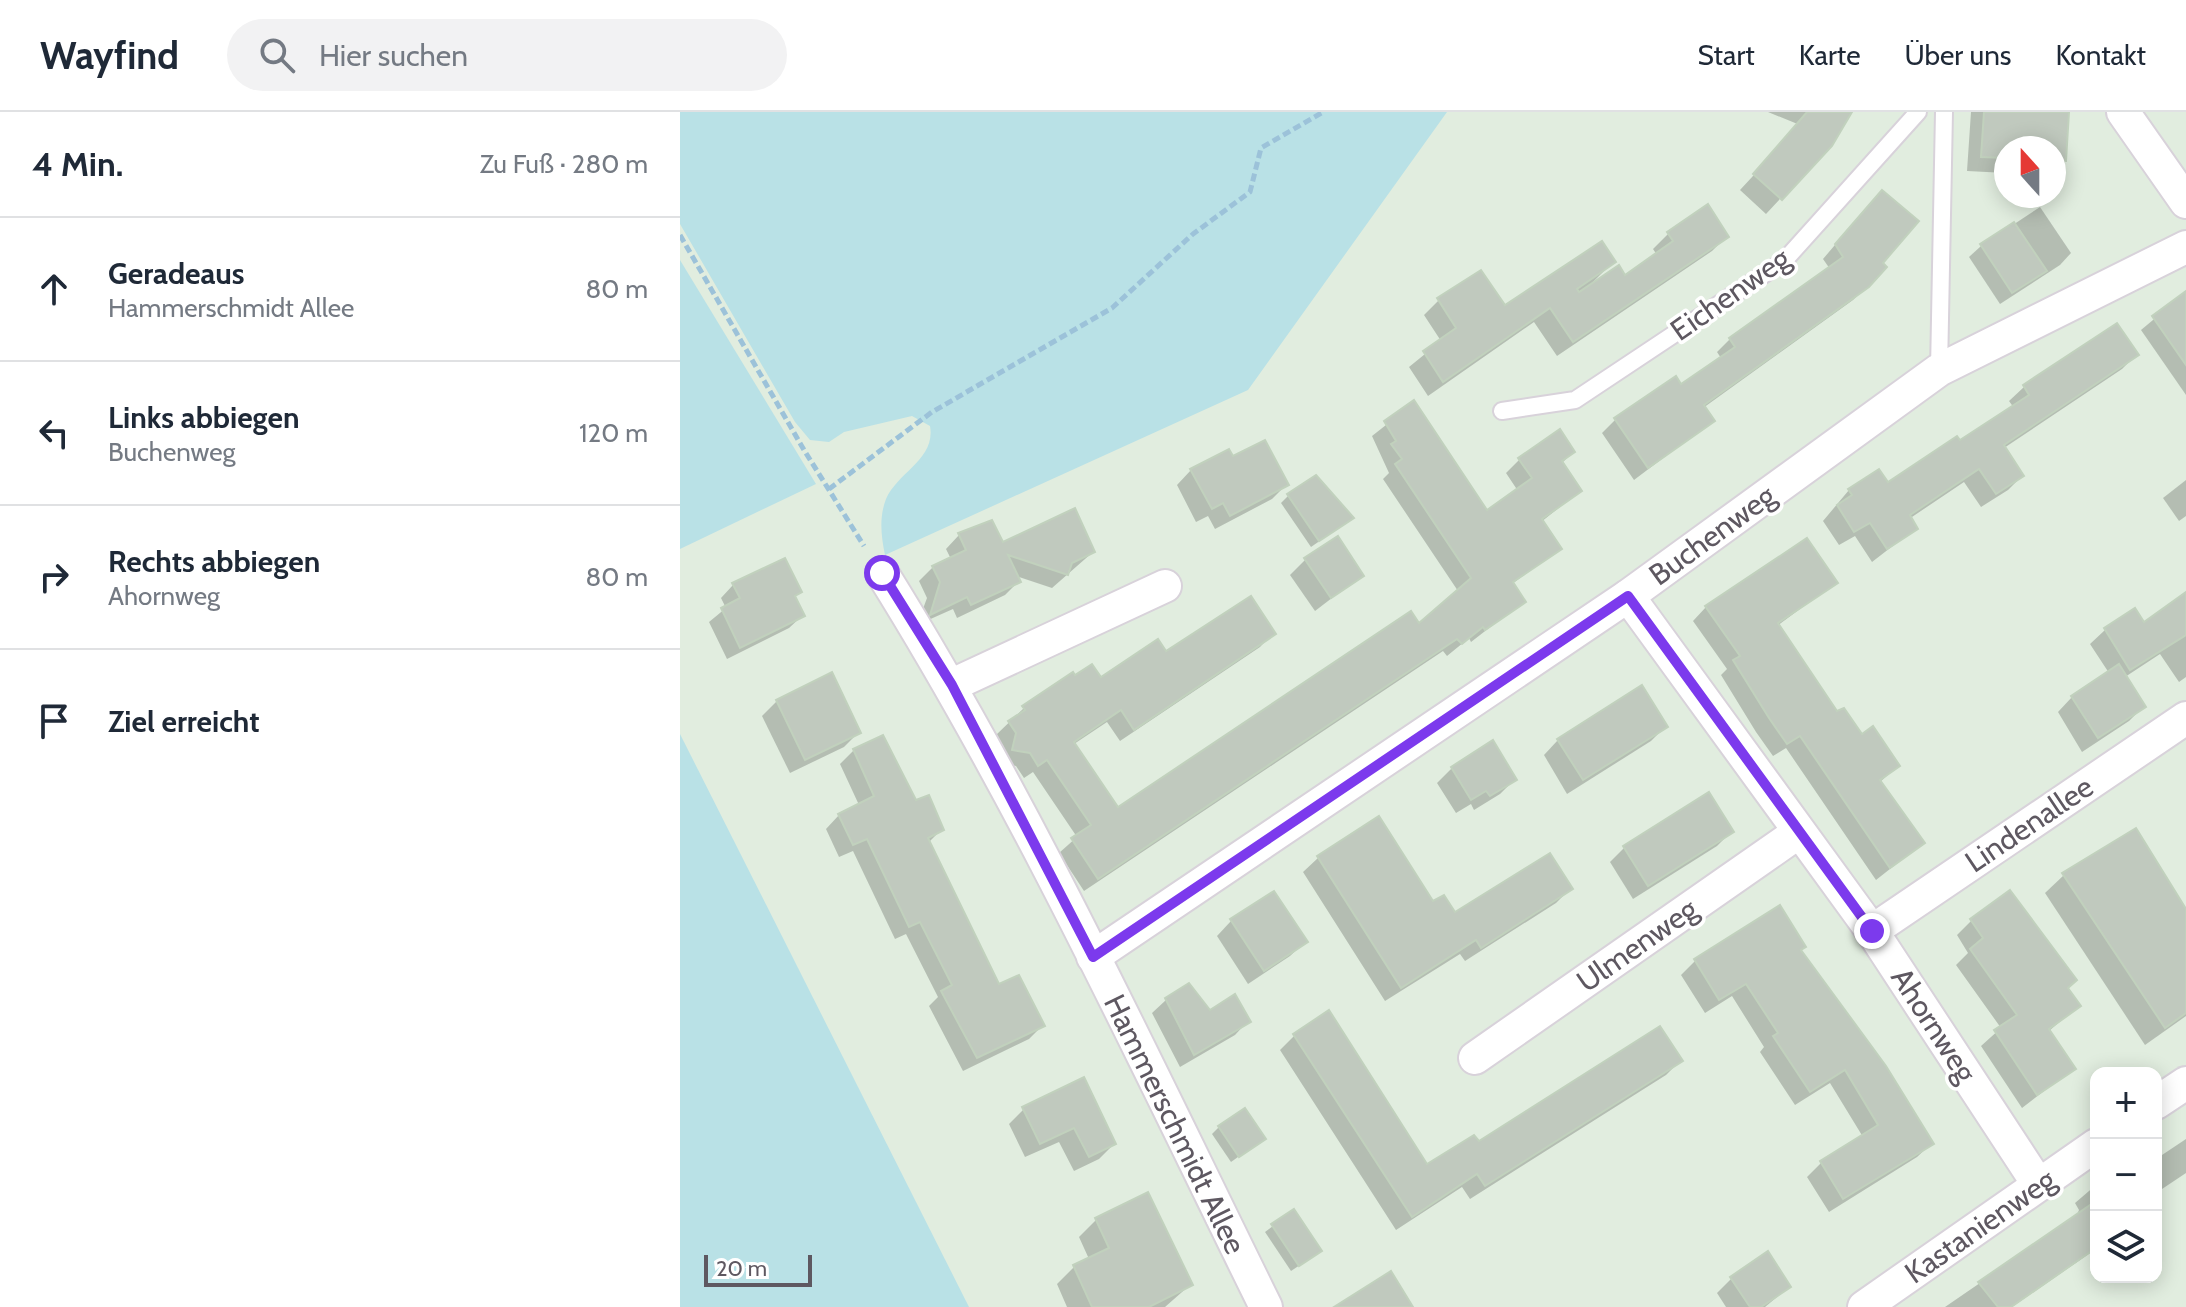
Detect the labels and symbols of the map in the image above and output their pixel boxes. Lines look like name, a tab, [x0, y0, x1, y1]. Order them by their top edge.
north arrow	[1994, 136, 2066, 208]
street label: Eichenweg	[1663, 239, 1798, 349]
street label: Buchenweg	[1642, 476, 1783, 593]
route start	[864, 555, 900, 591]
street label: Lindenallee	[1958, 768, 2100, 880]
street label: Ulmenweg	[1570, 890, 1705, 1000]
route end	[1854, 913, 1890, 949]
street label: Ahornweg	[1883, 961, 1985, 1090]
street label: Hammerschmidt Allee	[1096, 988, 1254, 1260]
street label: Kastanienweg	[1898, 1160, 2063, 1291]
scale bar	[704, 1251, 812, 1287]

